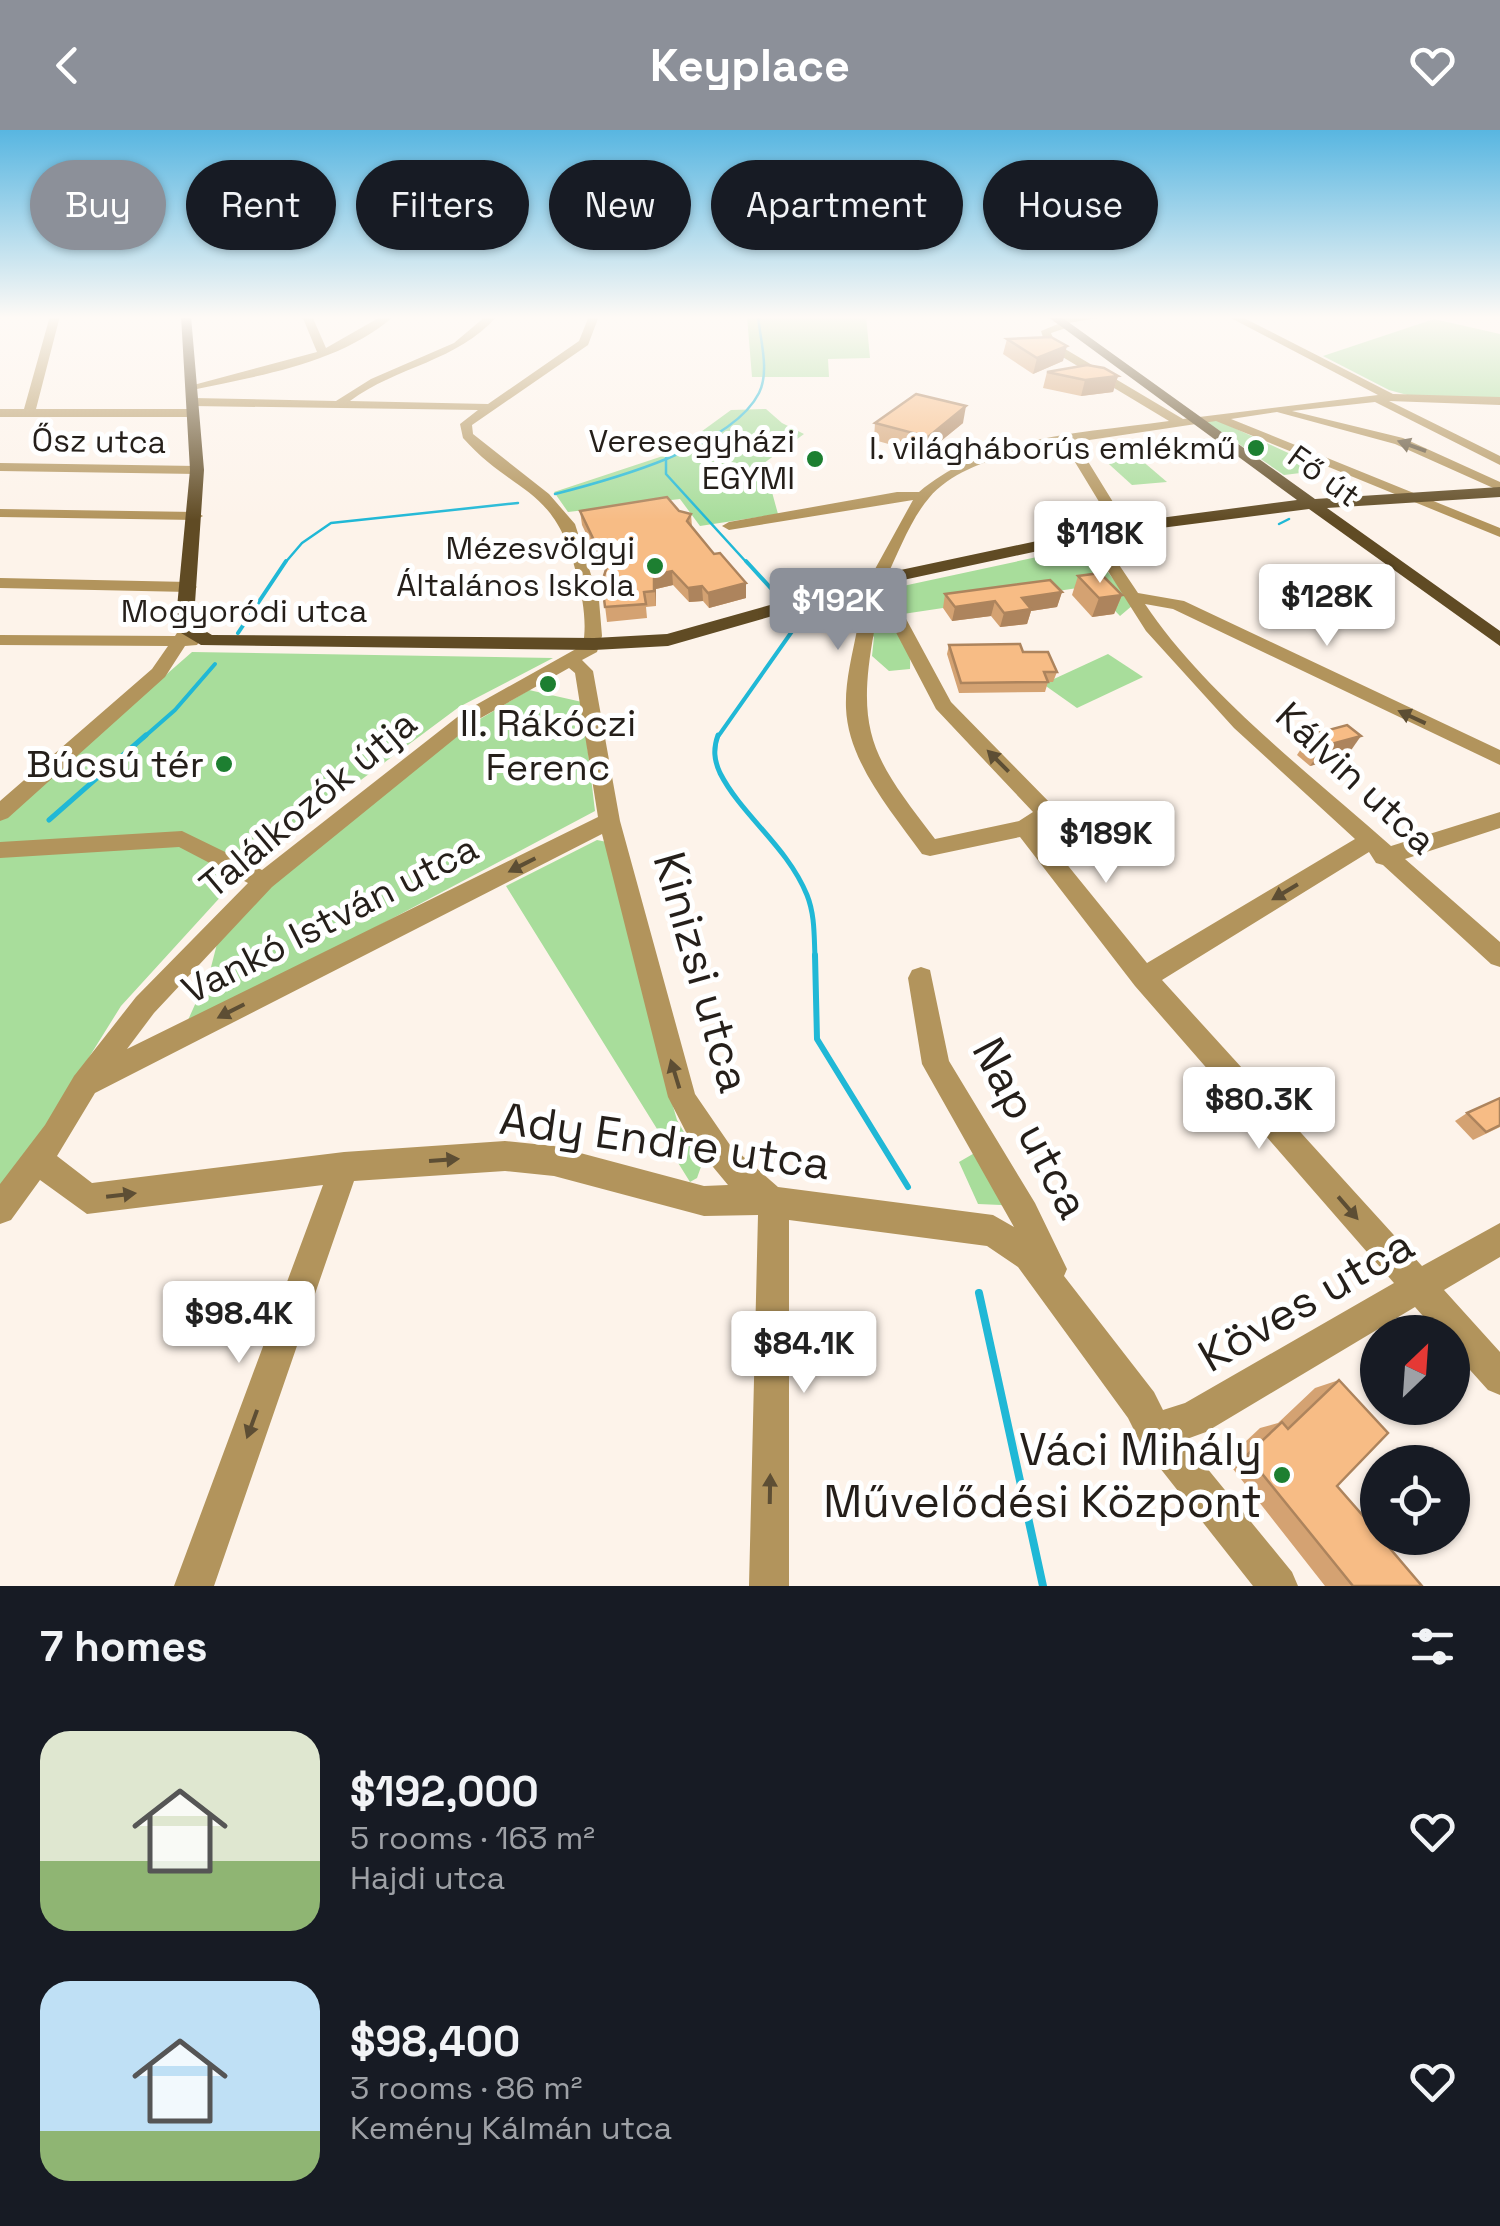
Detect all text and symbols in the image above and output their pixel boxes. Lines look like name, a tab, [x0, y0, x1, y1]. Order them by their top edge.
text: Keyplace	[650, 37, 850, 94]
icon: back	[40, 38, 95, 93]
icon: heart	[1405, 38, 1460, 93]
chip: Buy	[30, 160, 166, 250]
chip: Rent	[186, 160, 336, 250]
chip: Filters	[356, 160, 529, 250]
chip: New	[549, 160, 691, 250]
chip: Apartment	[711, 160, 963, 250]
chip: House	[983, 160, 1158, 250]
street label: Ősz utca	[31, 420, 167, 462]
place label: Veresegyházi EGYMI	[589, 421, 795, 498]
place label: I. világháborús emlékmű	[869, 428, 1236, 468]
street label: Fő út	[1280, 436, 1368, 516]
marker: I. világháborús emlékmű	[1245, 437, 1267, 459]
one-way arrow	[1396, 438, 1426, 453]
marker: Veresegyházi EGYMI	[804, 448, 826, 470]
pin: $118K	[1030, 501, 1170, 586]
text: $118K	[1056, 513, 1144, 553]
place label: Mézesvölgyi Általános Iskola	[396, 528, 635, 605]
marker: Mézesvölgyi Általános Iskola	[644, 555, 666, 577]
pin: $128K	[1257, 564, 1397, 649]
pin: $192K	[768, 568, 908, 653]
text: $128K	[1281, 576, 1373, 616]
text: $192K	[792, 580, 884, 620]
street label: Mogyoródi utca	[121, 591, 367, 631]
marker: II. Rákóczi Ferenc	[537, 673, 559, 695]
street label: Kálvin utca	[1266, 692, 1446, 864]
street label: Találkozók útja	[190, 699, 426, 909]
place label: II. Rákóczi Ferenc	[460, 699, 636, 791]
one-way arrow	[1397, 708, 1426, 725]
place label: Búcsú tér	[26, 740, 204, 788]
one-way arrow	[987, 750, 1010, 774]
marker: Búcsú tér	[213, 753, 235, 775]
pin: $189K	[1036, 801, 1176, 886]
text: $189K	[1060, 813, 1152, 853]
street label: Vankó István utca	[174, 824, 486, 1014]
street label: Kinizsi utca	[641, 845, 763, 1099]
one-way arrow	[507, 856, 536, 873]
one-way arrow	[1271, 883, 1299, 901]
one-way arrow	[217, 1002, 246, 1019]
street label: Nap utca	[960, 1028, 1102, 1228]
one-way arrow	[667, 1058, 682, 1089]
pin: $80.3K	[1178, 1067, 1340, 1152]
text: $80.3K	[1205, 1079, 1313, 1119]
street label: Ady Endre utca	[496, 1090, 834, 1192]
one-way arrow	[429, 1152, 461, 1168]
one-way arrow	[106, 1187, 138, 1203]
one-way arrow	[1336, 1195, 1358, 1220]
street label: Köves utca	[1188, 1216, 1424, 1384]
pin: $98.4K	[158, 1281, 320, 1366]
text: $98.4K	[185, 1293, 293, 1333]
pin: $84.1K	[723, 1311, 885, 1396]
north arrow	[1360, 1315, 1470, 1425]
map controls	[1360, 1315, 1470, 1555]
text: $84.1K	[753, 1323, 855, 1363]
one-way arrow	[244, 1409, 259, 1439]
place label: Váci Mihály Művelődési Központ	[823, 1421, 1262, 1530]
button: locate	[1360, 1445, 1470, 1555]
marker: Váci Mihály Művelődési Központ	[1271, 1464, 1293, 1486]
one-way arrow	[762, 1472, 778, 1504]
icon: filters	[1405, 1619, 1460, 1674]
text: 7 homes	[40, 1620, 208, 1673]
text: $192,000	[350, 1765, 539, 1818]
icon: home	[120, 1771, 240, 1891]
icon: heart	[1405, 1804, 1460, 1859]
text: 5 rooms · 163 m²	[350, 1818, 595, 1858]
text: Hajdi utca	[350, 1858, 505, 1898]
text: $98,400	[350, 2015, 520, 2068]
icon: home	[120, 2021, 240, 2141]
icon: heart	[1405, 2054, 1460, 2109]
text: 3 rooms · 86 m²	[350, 2068, 582, 2108]
text: Kemény Kálmán utca	[350, 2108, 672, 2148]

